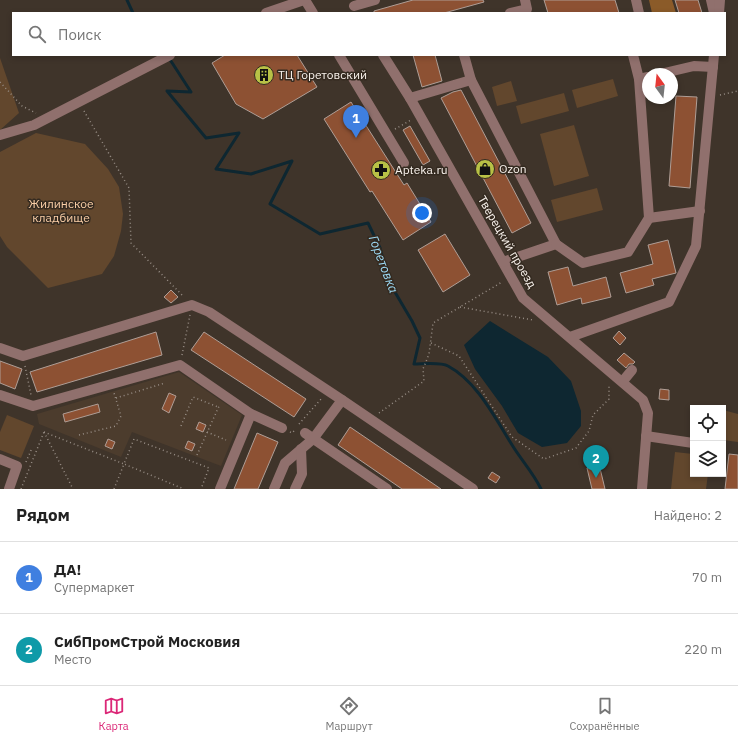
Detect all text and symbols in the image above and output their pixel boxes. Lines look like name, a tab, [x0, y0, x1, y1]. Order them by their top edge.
search box	[12, 12, 726, 56]
icon: search	[26, 23, 48, 45]
text: Поиск	[58, 25, 101, 44]
building icon: ТЦ Горетовский	[253, 64, 275, 86]
place label: ТЦ Горетовский	[278, 67, 367, 82]
north arrow	[642, 68, 678, 104]
pin: 1	[343, 105, 369, 138]
shop icon: Ozon	[474, 158, 496, 180]
pharmacy icon: Apteka.ru	[370, 159, 392, 181]
place label: Ozon	[499, 161, 526, 176]
place label: Apteka.ru	[395, 162, 448, 177]
street label: Тверецкий проезд	[475, 193, 540, 291]
park label: Жилинское кладбище	[28, 196, 94, 225]
your location	[412, 203, 432, 223]
water label: Горетовка	[365, 233, 402, 295]
map controls	[690, 405, 726, 477]
button: locate	[690, 405, 726, 441]
button: layers	[690, 441, 726, 477]
pin: 2	[583, 445, 609, 478]
text: Рядом	[16, 504, 70, 526]
text: Найдено: 2	[654, 507, 722, 524]
text: ДА!	[54, 560, 81, 579]
text: 1	[25, 569, 33, 586]
text: 70 m	[692, 569, 722, 586]
text: Супермаркет	[54, 579, 134, 596]
text: СибПромСтрой Московия	[54, 632, 240, 651]
text: 2	[25, 641, 33, 658]
text: 220 m	[684, 641, 722, 658]
text: Место	[54, 651, 92, 668]
tab: Карта	[98, 695, 129, 733]
tab: Маршрут	[326, 695, 373, 733]
tab: Сохранённые	[569, 695, 640, 733]

